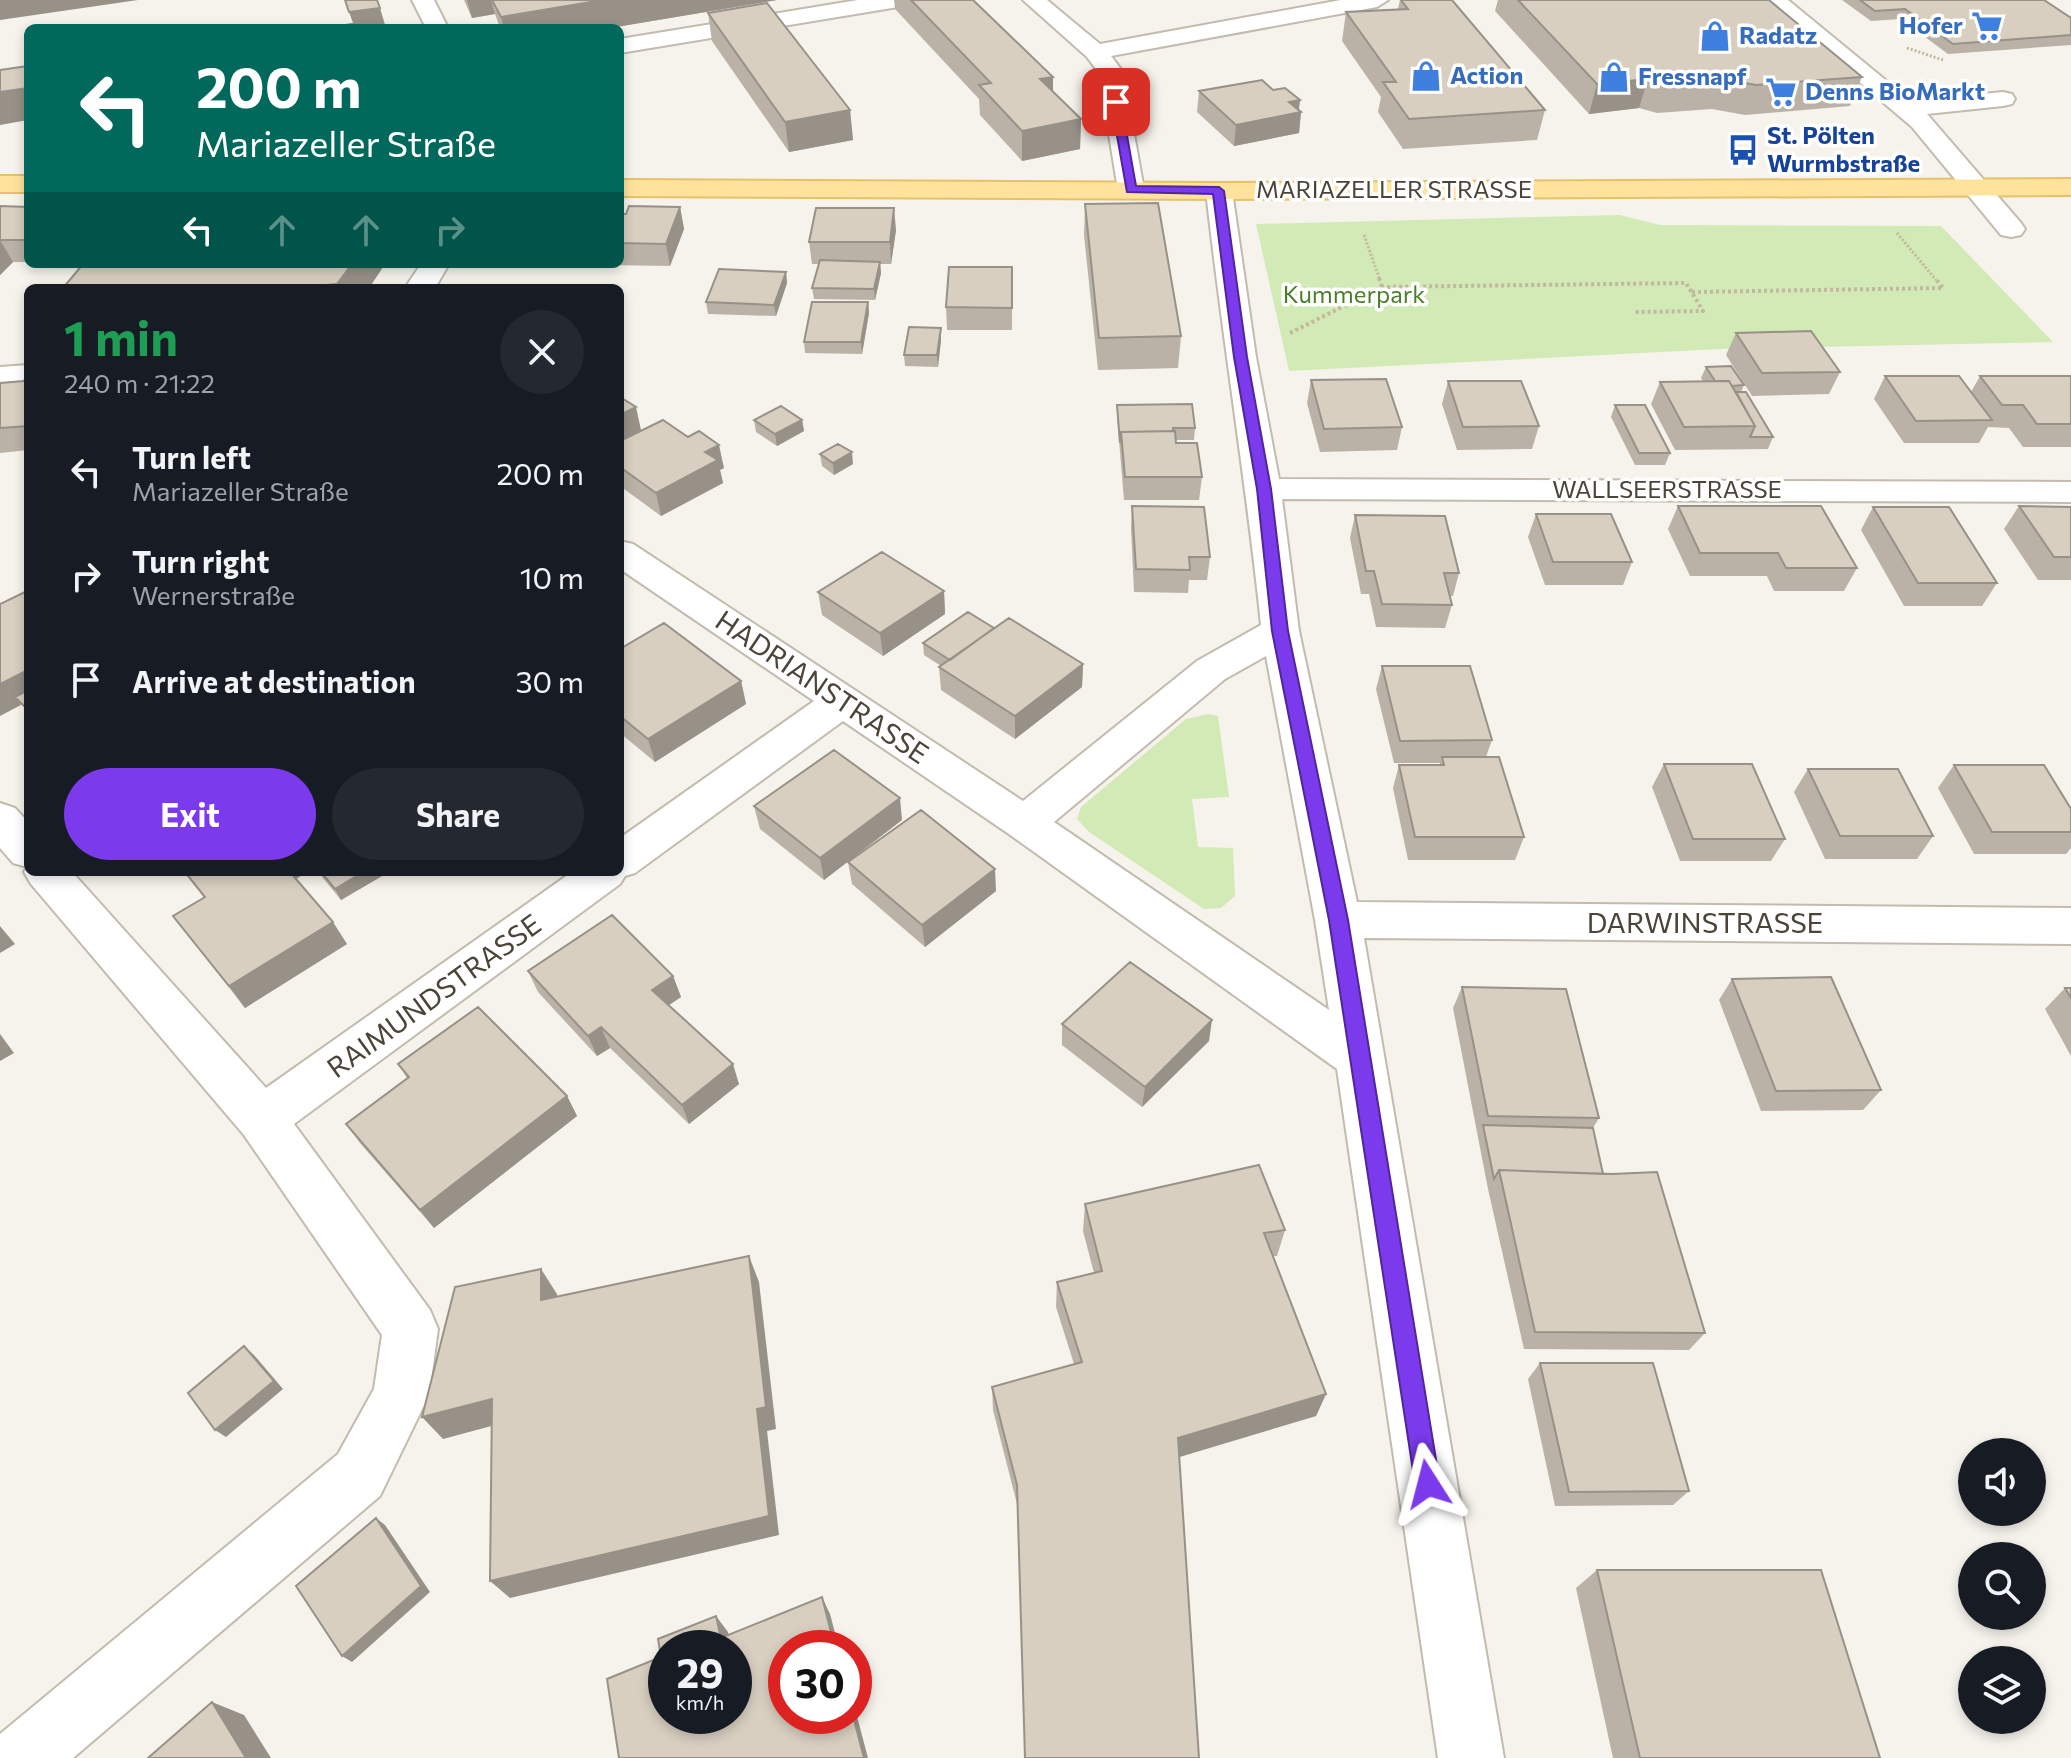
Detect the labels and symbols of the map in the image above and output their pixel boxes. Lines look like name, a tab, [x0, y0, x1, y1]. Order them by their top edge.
supermarket icon: Hofer	[1970, 9, 2004, 43]
place label: Hofer	[1899, 10, 1963, 39]
shop icon: Radatz	[1698, 19, 1732, 53]
place label: Radatz	[1739, 20, 1817, 49]
shop icon: Action	[1409, 59, 1443, 93]
place label: Action	[1450, 60, 1523, 89]
shop icon: Fressnapf	[1597, 60, 1631, 94]
place label: Fressnapf	[1638, 61, 1747, 90]
pin	[1082, 68, 1150, 136]
supermarket icon: Denns BioMarkt	[1764, 75, 1798, 109]
place label: Denns BioMarkt	[1805, 76, 1985, 105]
place label: St. Pölten Wurmbstraße	[1767, 120, 1920, 177]
bus stop icon: St. Pölten Wurmbstraße	[1726, 133, 1760, 167]
street label: MARIAZELLER STRASSE	[1256, 174, 1532, 203]
park label: Kummerpark	[1283, 279, 1425, 308]
street label: WALLSEERSTRASSE	[1552, 474, 1782, 503]
street label: HADRIANSTRASSE	[710, 602, 935, 770]
street label: DARWINSTRASSE	[1587, 905, 1823, 939]
street label: RAIMUNDSTRASSE	[320, 906, 547, 1084]
position arrow	[1386, 1442, 1470, 1526]
speed limit sign: 30	[768, 1630, 872, 1734]

